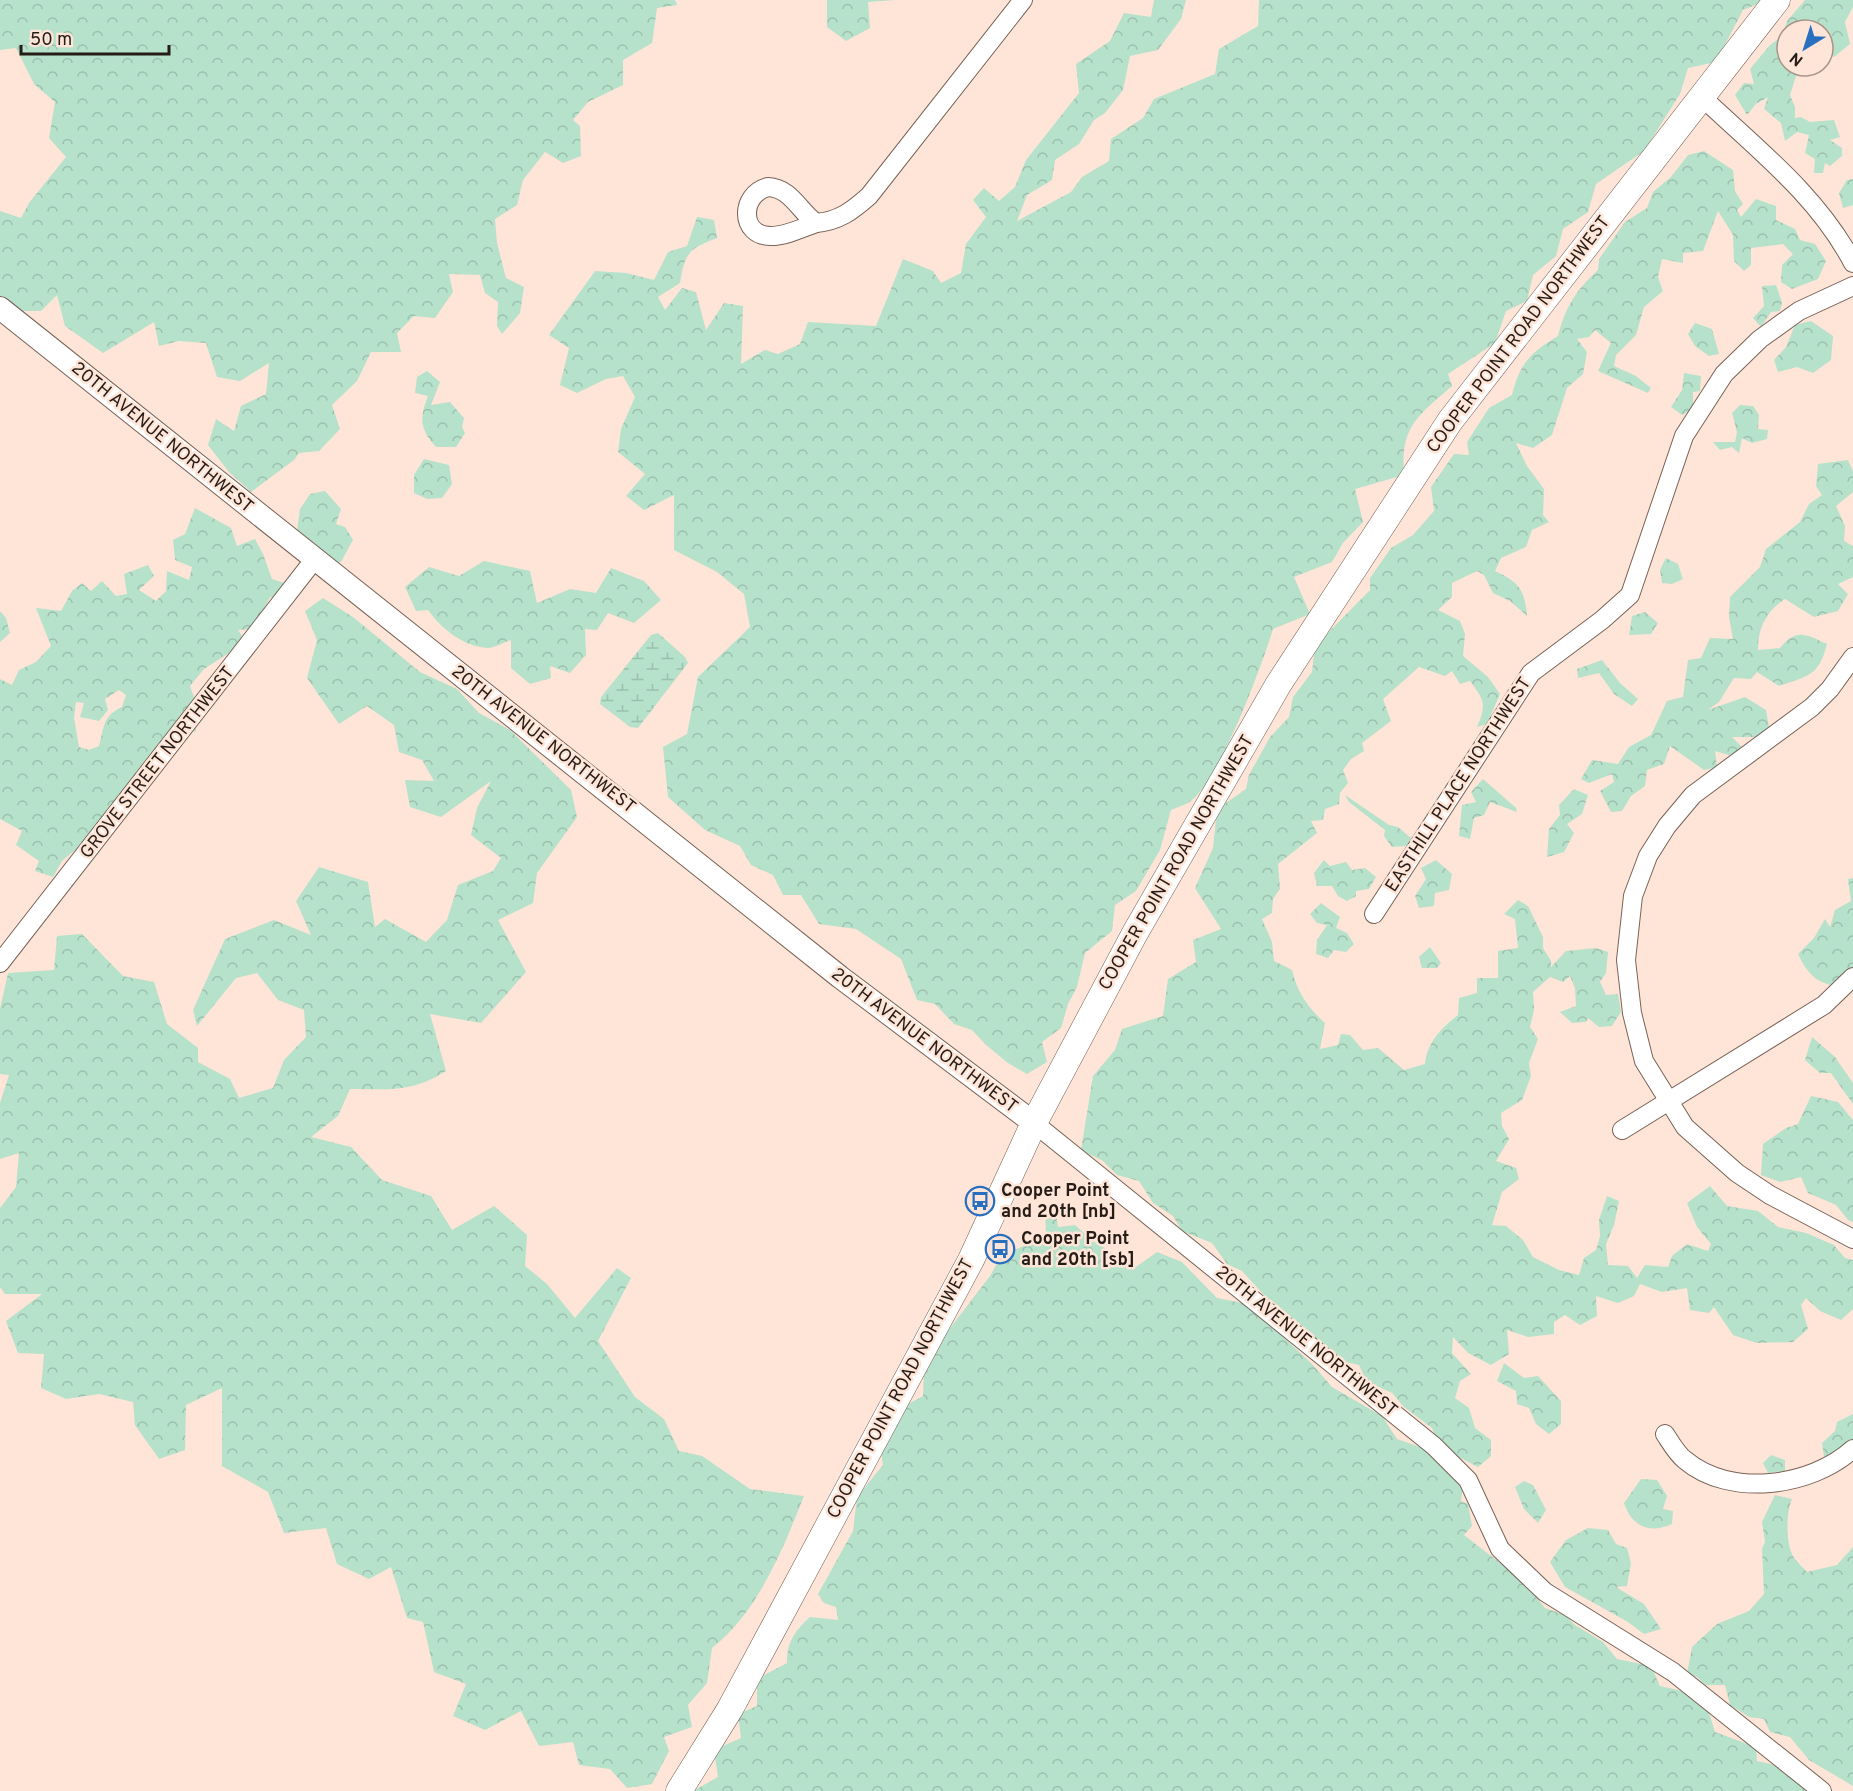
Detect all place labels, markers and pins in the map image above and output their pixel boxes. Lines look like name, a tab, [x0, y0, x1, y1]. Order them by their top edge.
place label: Cooper Point and 20th [nb]	[1001, 1180, 1116, 1224]
bus stop icon: Cooper Point and 20th [nb]	[964, 1185, 996, 1217]
place label: Cooper Point and 20th [sb]	[1021, 1228, 1135, 1272]
bus stop icon: Cooper Point and 20th [sb]	[984, 1233, 1016, 1265]

